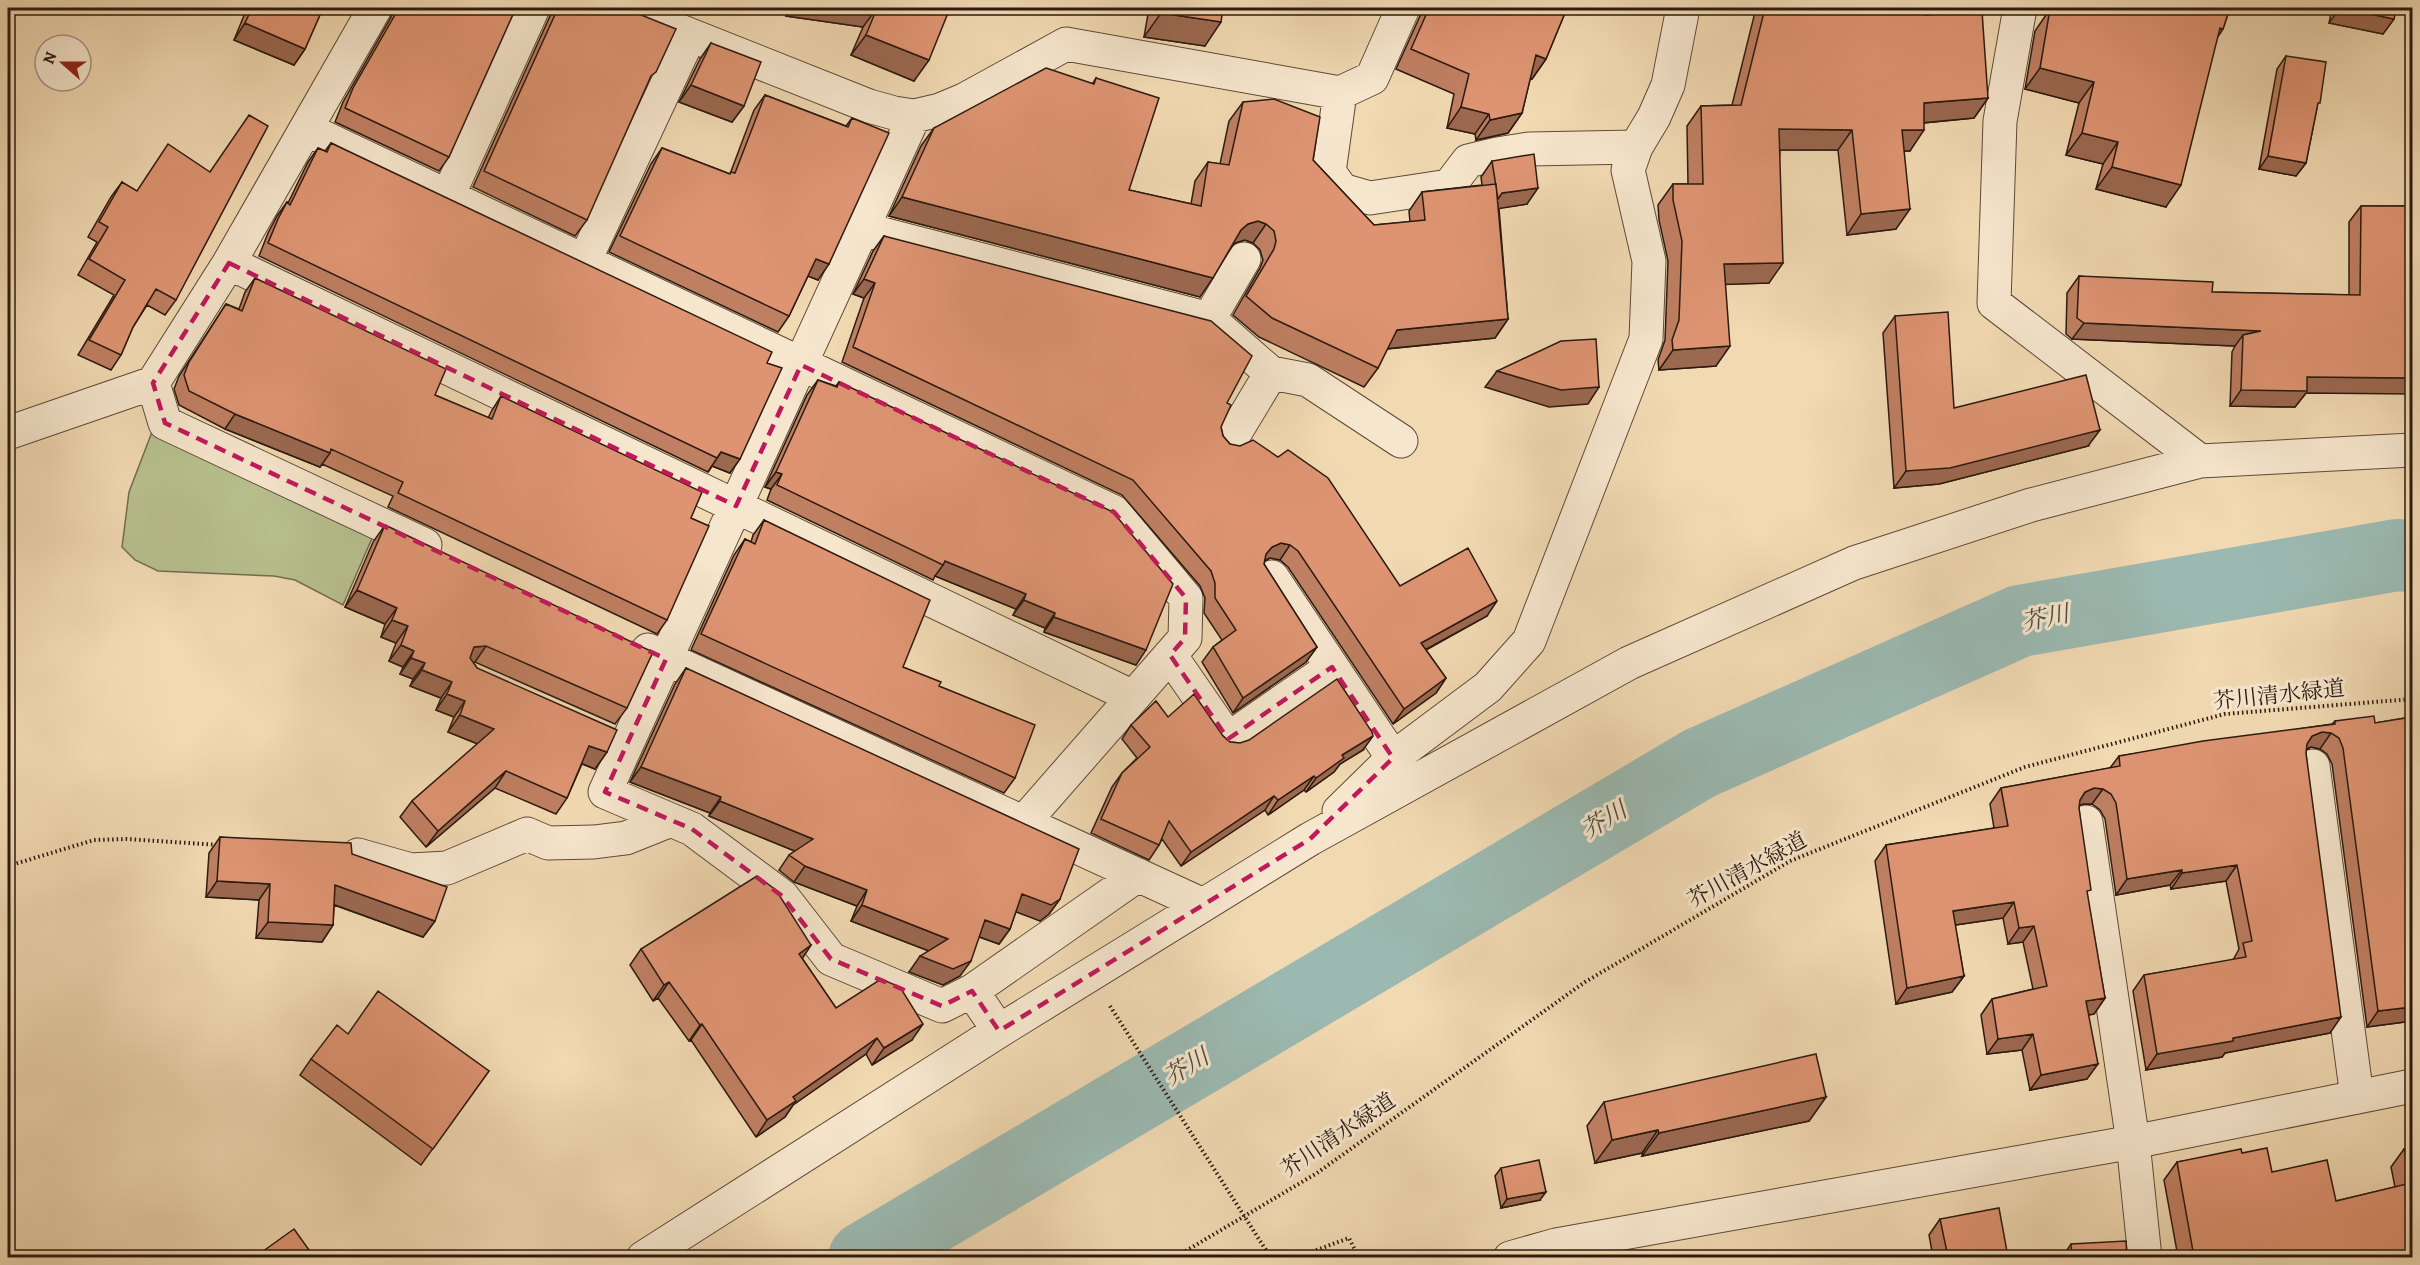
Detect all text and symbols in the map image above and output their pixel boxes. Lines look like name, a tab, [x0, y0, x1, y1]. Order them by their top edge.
north arrow	[33, 33, 93, 93]
text: N	[38, 48, 62, 67]
water label: 芥川	[2018, 597, 2075, 639]
street label: 芥川清水緑道	[2212, 673, 2346, 717]
water label: 芥川	[1575, 792, 1635, 846]
street label: 芥川清水緑道	[1682, 825, 1812, 915]
water label: 芥川	[1157, 1039, 1217, 1093]
street label: 芥川清水緑道	[1275, 1086, 1401, 1184]

